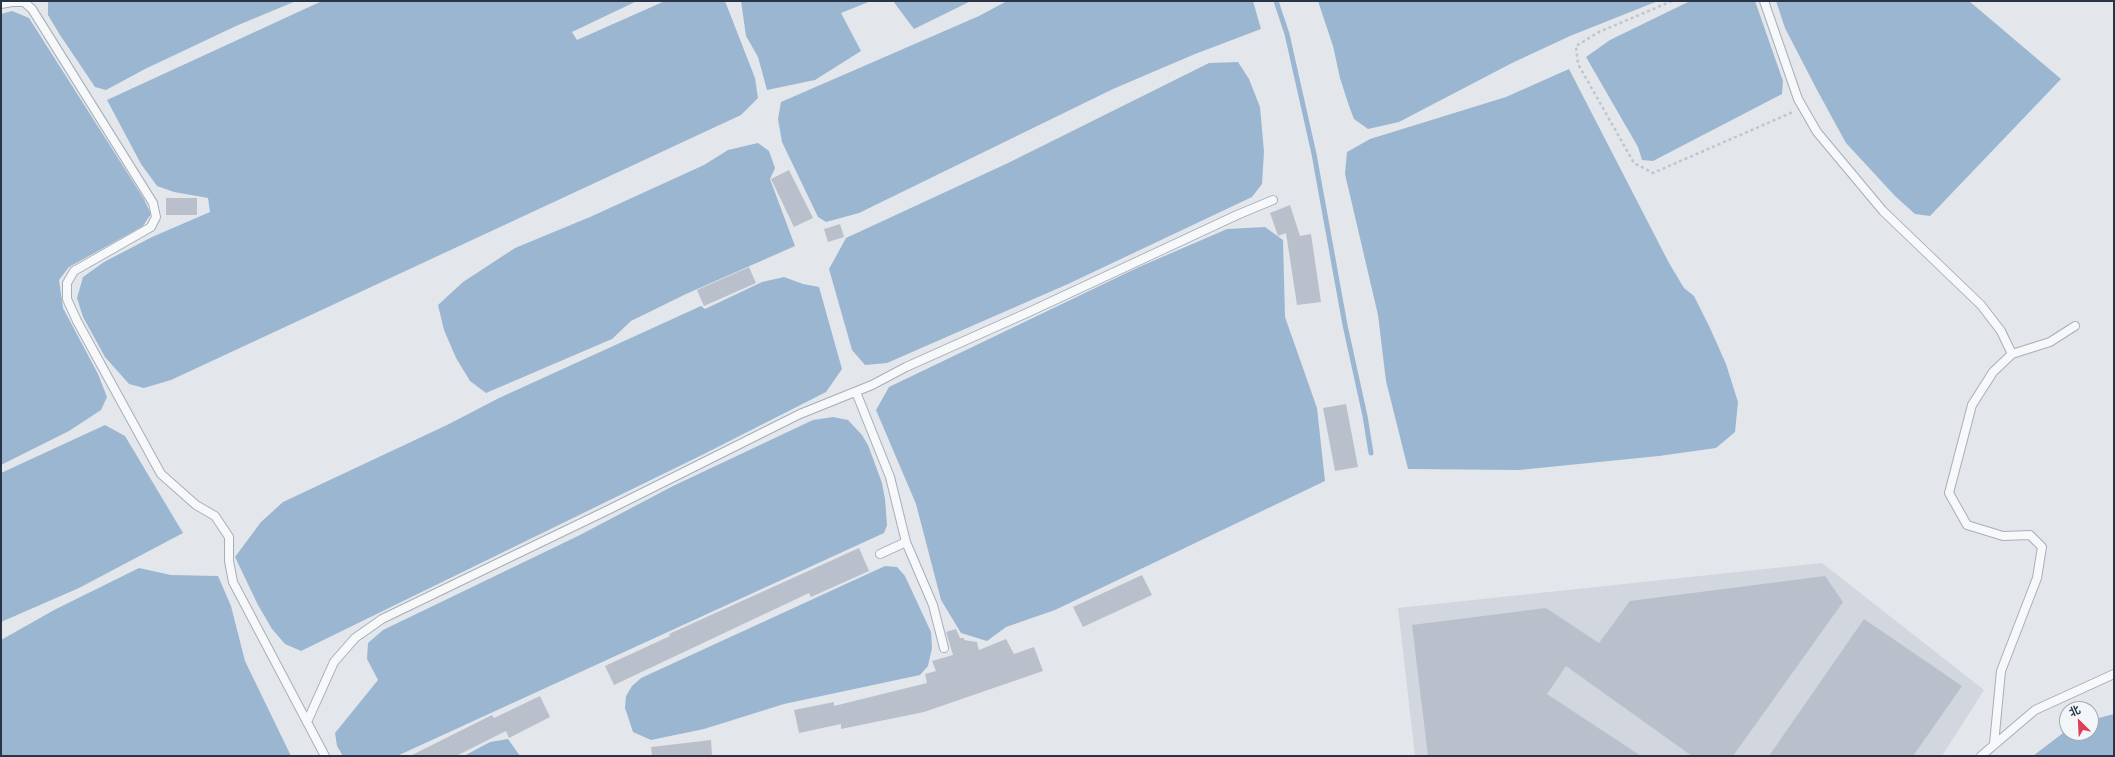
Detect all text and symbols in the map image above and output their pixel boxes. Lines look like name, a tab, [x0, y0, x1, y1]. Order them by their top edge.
north arrow	[2059, 701, 2099, 741]
text: 北	[2066, 701, 2082, 720]

